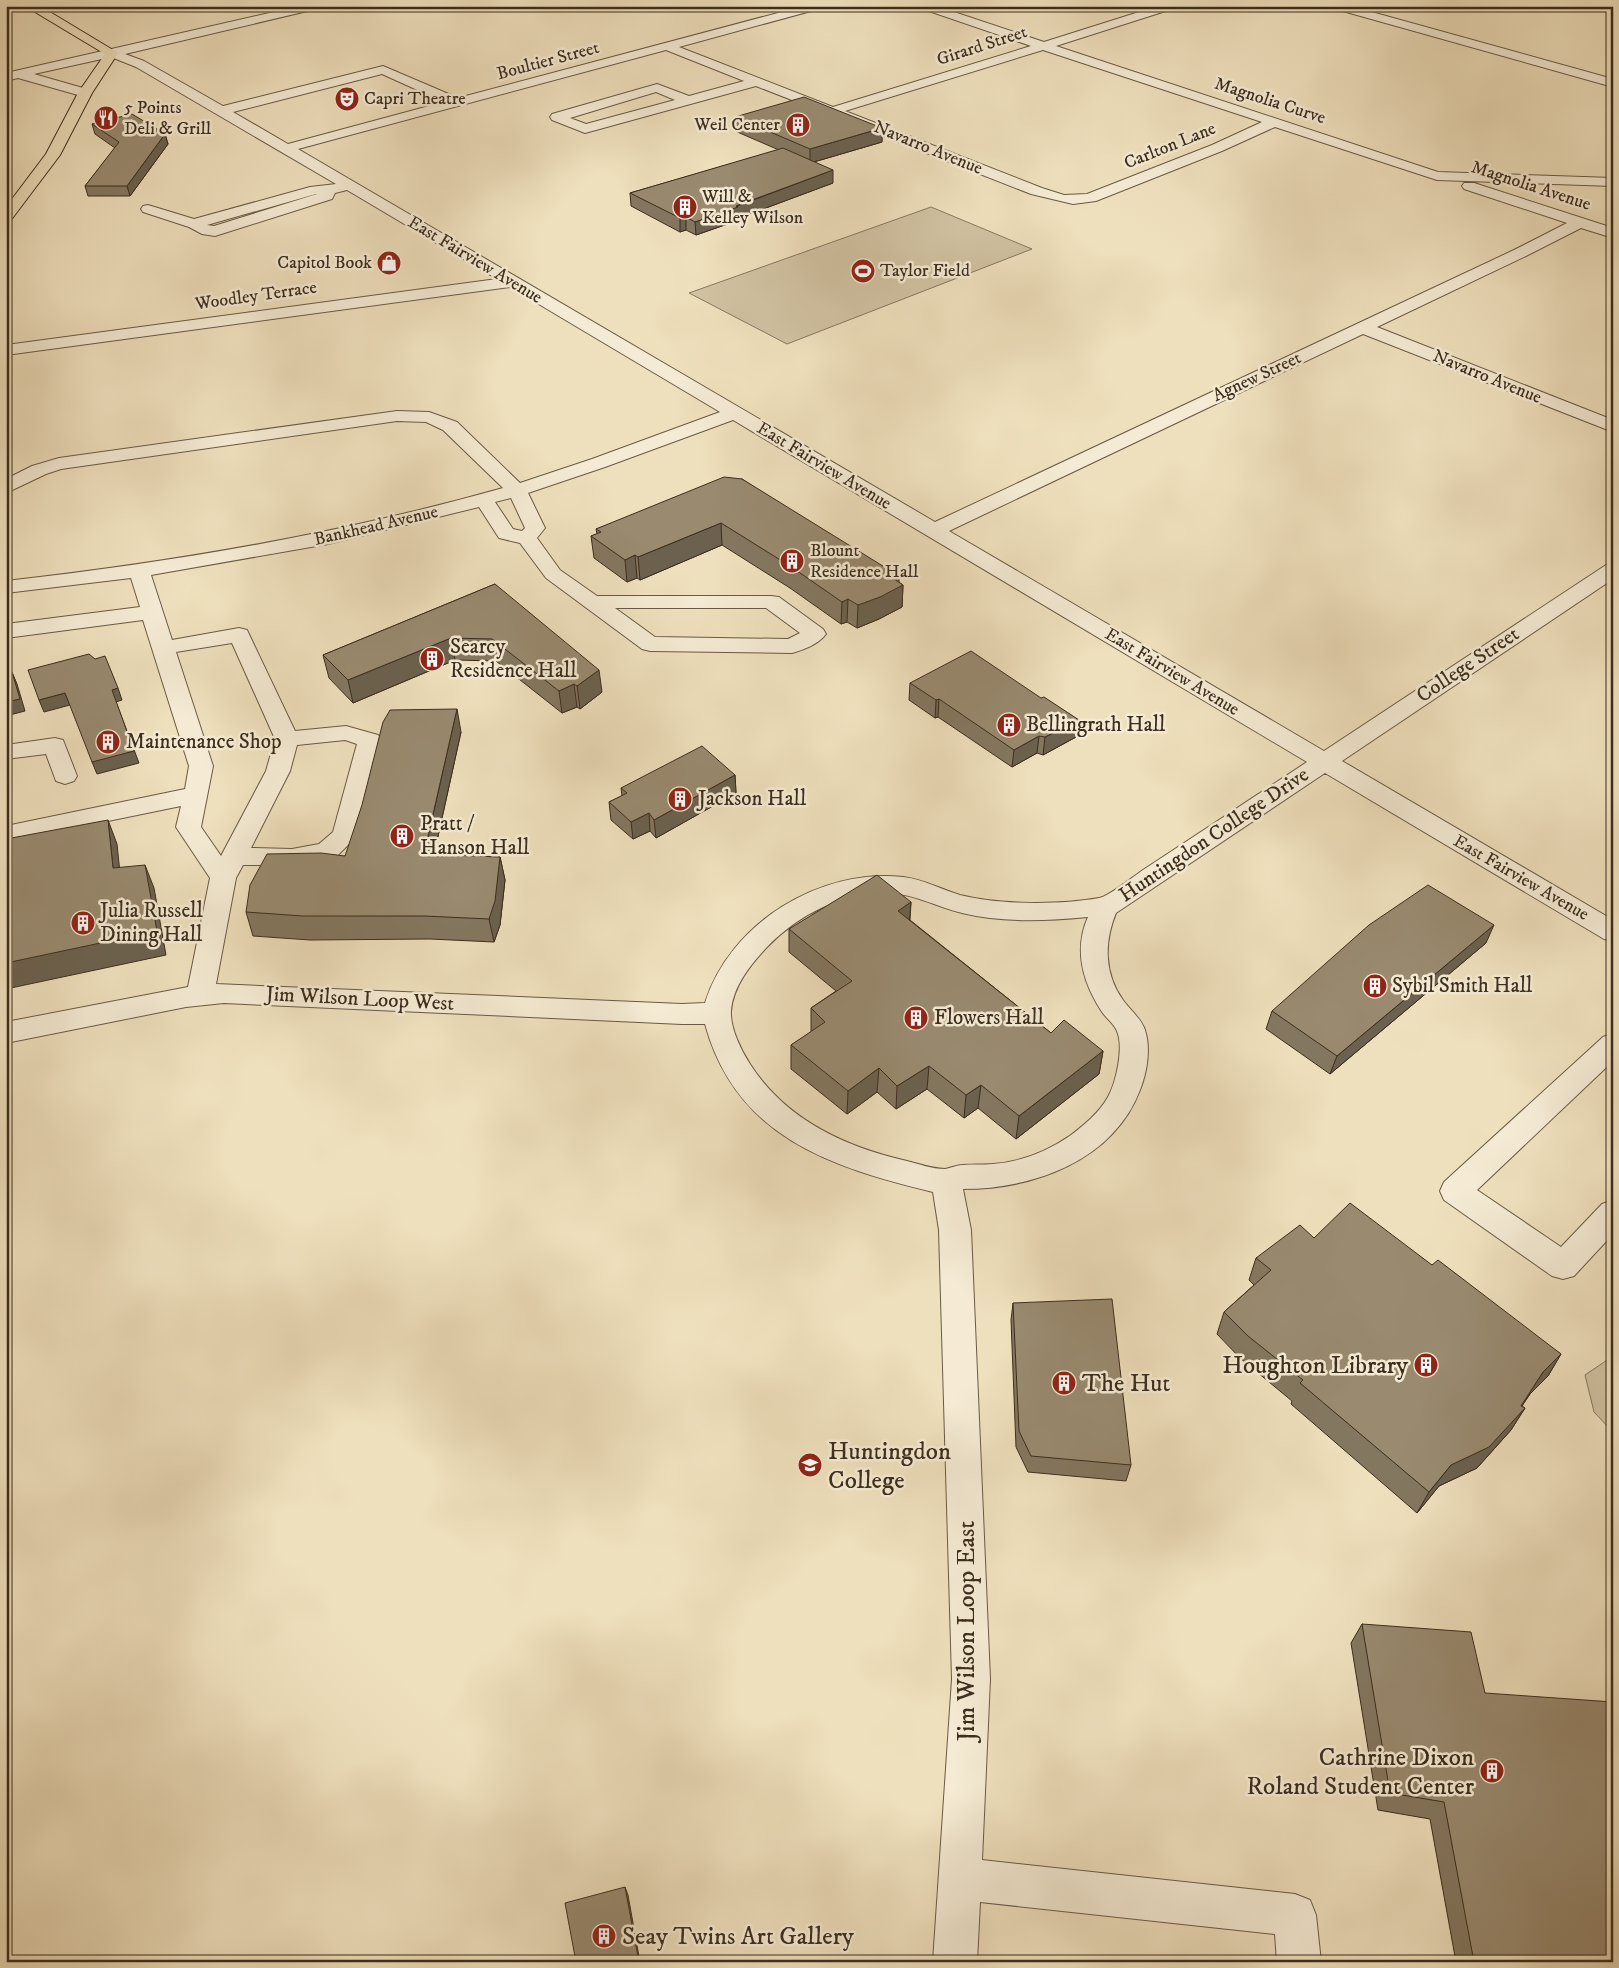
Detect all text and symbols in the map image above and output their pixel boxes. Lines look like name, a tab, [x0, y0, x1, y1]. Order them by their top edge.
street label: Girard Street	[934, 21, 1030, 71]
street label: Boultier Street	[494, 37, 602, 85]
street label: Magnolia Curve	[1212, 73, 1328, 129]
theatre icon: Capri Theatre	[334, 86, 360, 112]
place label: Capri Theatre	[364, 88, 466, 110]
place label: 5 Points Deli & Grill	[124, 97, 212, 140]
restaurant icon: 5 Points Deli & Grill	[93, 105, 119, 131]
building icon: Weil Center	[785, 112, 811, 138]
place label: Weil Center	[693, 114, 780, 136]
street label: Navarro Avenue	[870, 116, 986, 180]
street label: Carlton Lane	[1121, 118, 1219, 174]
street label: Magnolia Avenue	[1468, 156, 1594, 216]
place label: Will & Kelley Wilson	[701, 186, 804, 229]
building icon: Will & Kelley Wilson	[672, 194, 698, 220]
street label: East Fairview Avenue	[404, 211, 546, 309]
shop icon: Capitol Book	[376, 250, 402, 276]
place label: Capitol Book	[277, 252, 372, 274]
sports icon: Taylor Field	[850, 258, 876, 284]
place label: Taylor Field	[880, 260, 970, 282]
street label: Woodley Terrace	[193, 277, 318, 316]
street label: Navarro Avenue	[1429, 345, 1545, 409]
street label: Agnew Street	[1209, 347, 1305, 407]
street label: East Fairview Avenue	[753, 417, 895, 515]
street label: Bankhead Avenue	[312, 501, 440, 551]
place label: Blount Residence Hall	[810, 540, 919, 583]
building icon: Blount Residence Hall	[779, 548, 805, 574]
street label: College Street	[1412, 621, 1525, 709]
street label: East Fairview Avenue	[1101, 623, 1243, 721]
place label: Searcy Residence Hall	[450, 634, 577, 684]
building icon: Searcy Residence Hall	[419, 646, 445, 672]
building icon: Bellingrath Hall	[996, 712, 1022, 738]
place label: Bellingrath Hall	[1026, 712, 1166, 738]
building icon: Maintenance Shop	[95, 729, 121, 755]
place label: Maintenance Shop	[126, 729, 282, 755]
street label: Huntingdon College Drive	[1114, 762, 1314, 908]
building icon: Jackson Hall	[667, 786, 693, 812]
place label: Jackson Hall	[696, 786, 807, 812]
place label: Pratt / Hanson Hall	[420, 811, 530, 861]
building icon: Pratt / Hanson Hall	[389, 823, 415, 849]
street label: East Fairview Avenue	[1449, 830, 1593, 926]
place label: Julia Russell Dining Hall	[98, 898, 203, 948]
building icon: Julia Russell Dining Hall	[70, 910, 96, 936]
building icon: Sybil Smith Hall	[1362, 973, 1388, 999]
place label: Sybil Smith Hall	[1392, 973, 1533, 999]
street label: Jim Wilson Loop West	[263, 981, 455, 1017]
building icon: Flowers Hall	[903, 1005, 929, 1031]
place label: Flowers Hall	[934, 1005, 1045, 1031]
place label: Houghton Library	[1222, 1350, 1408, 1381]
building icon: Houghton Library	[1413, 1352, 1439, 1378]
place label: The Hut	[1082, 1368, 1170, 1399]
building icon: The Hut	[1051, 1370, 1077, 1396]
place label: Huntingdon College	[828, 1436, 951, 1496]
school or university icon: Huntingdon College	[797, 1452, 823, 1478]
street label: Jim Wilson Loop East	[951, 1521, 982, 1743]
place label: Cathrine Dixon Roland Student Center	[1247, 1742, 1475, 1802]
building icon: Cathrine Dixon Roland Student Center	[1479, 1758, 1505, 1784]
place label: Seay Twins Art Gallery	[622, 1921, 854, 1952]
building icon: Seay Twins Art Gallery	[591, 1923, 617, 1949]

